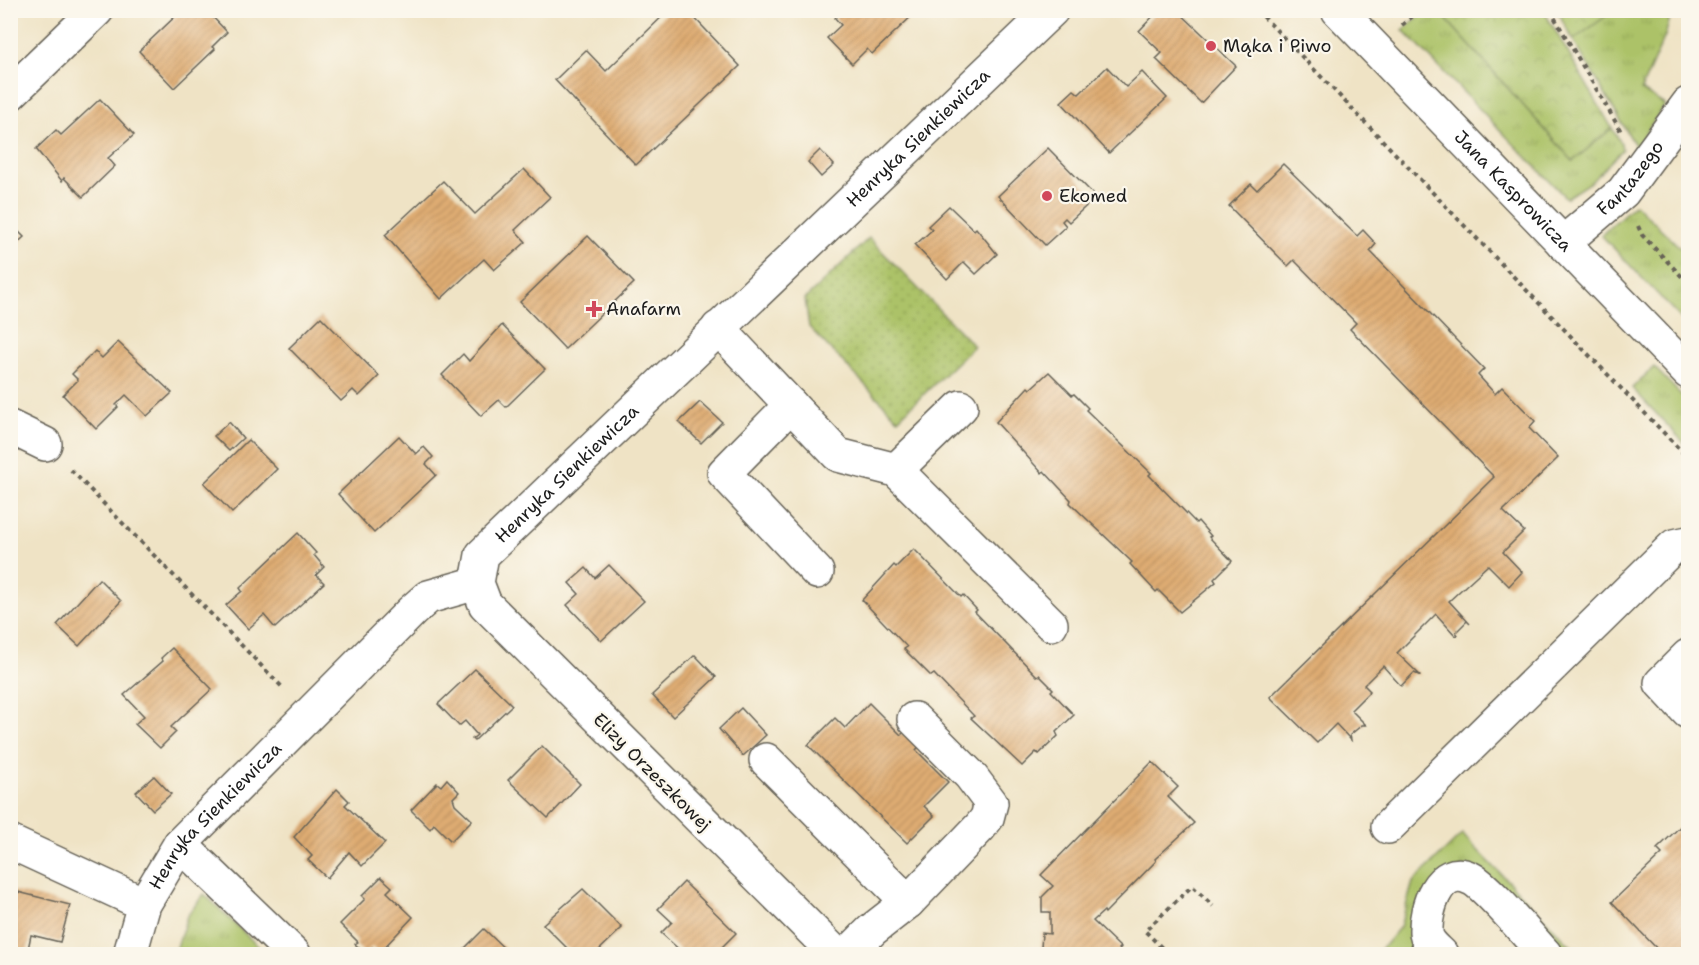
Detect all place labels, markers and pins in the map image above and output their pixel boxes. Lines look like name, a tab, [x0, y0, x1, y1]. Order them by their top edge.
place label: Mąka i Piwo	[1223, 34, 1332, 58]
marker: Mąka i Piwo	[1204, 39, 1218, 53]
place label: Ekomed	[1059, 184, 1127, 208]
marker: Ekomed	[1040, 189, 1054, 203]
place label: Anafarm	[606, 297, 681, 321]
marker: Anafarm	[587, 302, 601, 316]

